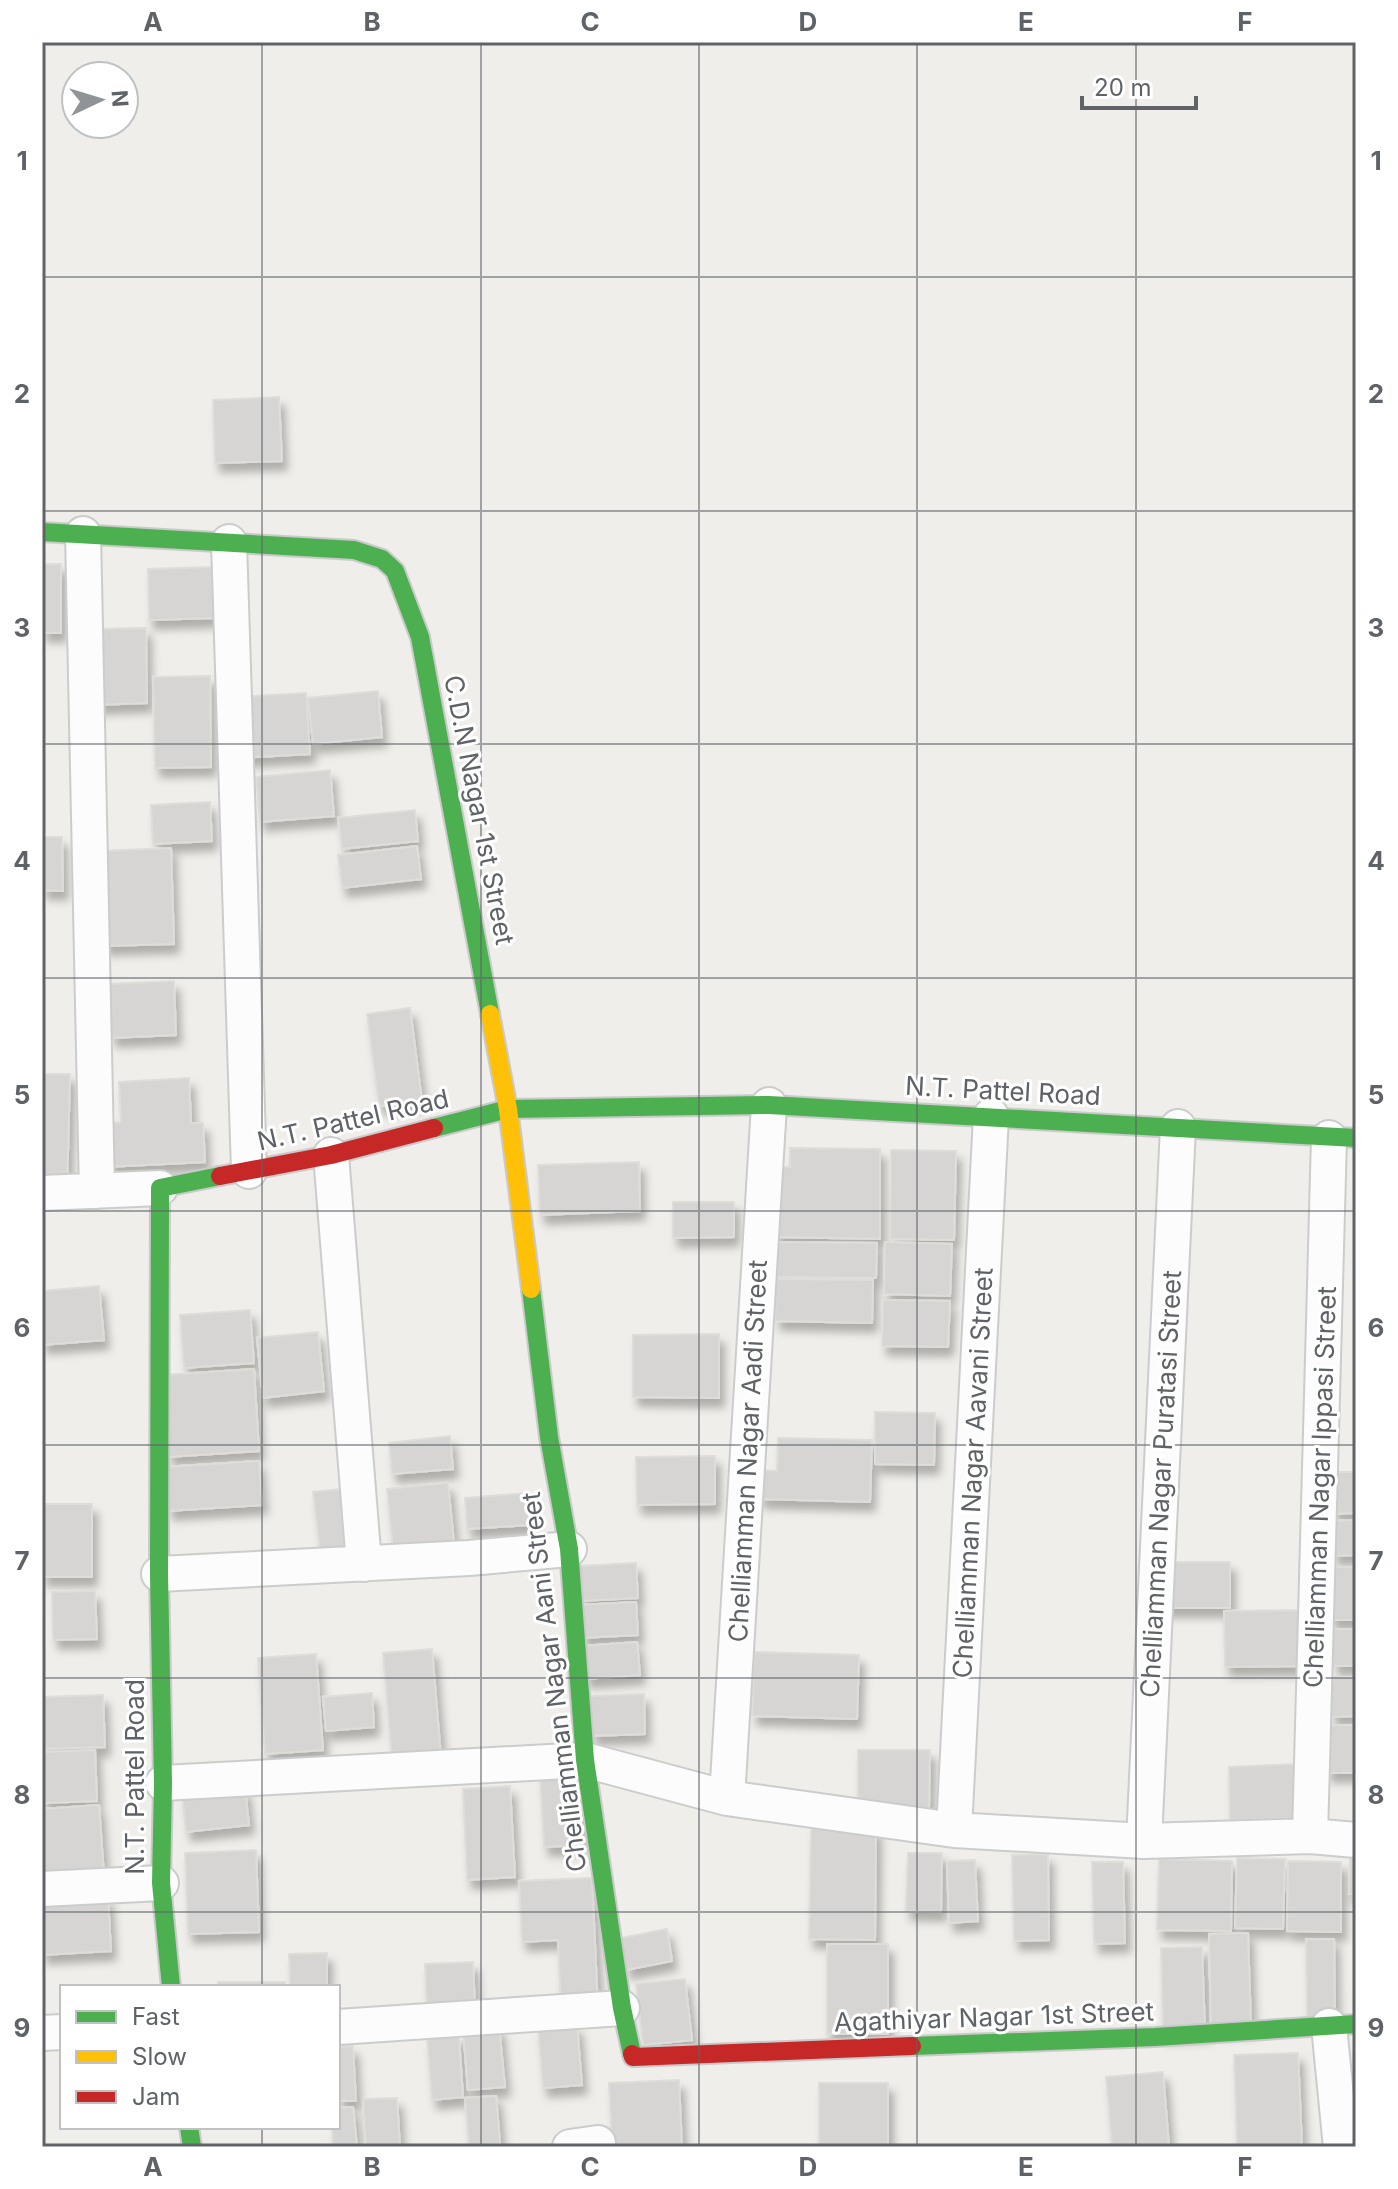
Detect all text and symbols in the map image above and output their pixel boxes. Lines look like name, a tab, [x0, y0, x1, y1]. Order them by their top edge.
text: A	[143, 6, 163, 37]
text: B	[363, 6, 381, 37]
text: C	[580, 6, 600, 37]
text: D	[799, 6, 817, 37]
text: E	[1018, 6, 1034, 37]
text: F	[1237, 6, 1253, 37]
north arrow	[60, 60, 140, 140]
scale bar	[1082, 60, 1196, 110]
text: 20 m	[1094, 73, 1152, 102]
text: N	[106, 89, 134, 108]
text: 1	[16, 145, 28, 176]
text: 1	[1370, 145, 1382, 176]
text: 2	[14, 378, 30, 409]
text: 2	[1368, 378, 1384, 409]
text: 3	[14, 612, 30, 643]
text: 3	[1368, 612, 1384, 643]
street label: C.D.N Nagar 1st Street	[438, 673, 521, 947]
text: 4	[13, 845, 31, 876]
text: 4	[1367, 845, 1385, 876]
street label: N.T. Pattel Road	[904, 1070, 1102, 1111]
text: 5	[14, 1079, 30, 1110]
text: 5	[1368, 1079, 1384, 1110]
street label: N.T. Pattel Road	[254, 1082, 452, 1157]
street label: Chelliamman Nagar Aadi Street	[722, 1259, 773, 1643]
street label: Chelliamman Nagar Aavani Street	[946, 1267, 999, 1679]
street label: Chelliamman Nagar Puratasi Street	[1134, 1269, 1187, 1698]
street label: Chelliamman Nagar Ippasi Street	[1297, 1286, 1342, 1688]
text: 6	[14, 1312, 30, 1343]
text: 6	[1368, 1312, 1384, 1343]
street label: Chelliamman Nagar Aani Street	[515, 1490, 592, 1874]
text: 7	[14, 1545, 30, 1576]
text: 7	[1368, 1545, 1384, 1576]
street label: N.T. Pattel Road	[119, 1679, 150, 1875]
text: 8	[14, 1779, 30, 1810]
text: 8	[1368, 1779, 1384, 1810]
legend	[60, 1985, 340, 2129]
street label: Agathiyar Nagar 1st Street	[833, 1995, 1155, 2038]
text: Fast	[132, 2002, 180, 2031]
text: 9	[14, 2012, 30, 2043]
text: 9	[1368, 2012, 1384, 2043]
text: Slow	[132, 2042, 187, 2071]
text: Jam	[132, 2082, 180, 2111]
text: A	[143, 2151, 163, 2182]
text: B	[363, 2151, 381, 2182]
text: C	[580, 2151, 600, 2182]
text: D	[799, 2151, 817, 2182]
text: E	[1018, 2151, 1034, 2182]
text: F	[1237, 2151, 1253, 2182]

